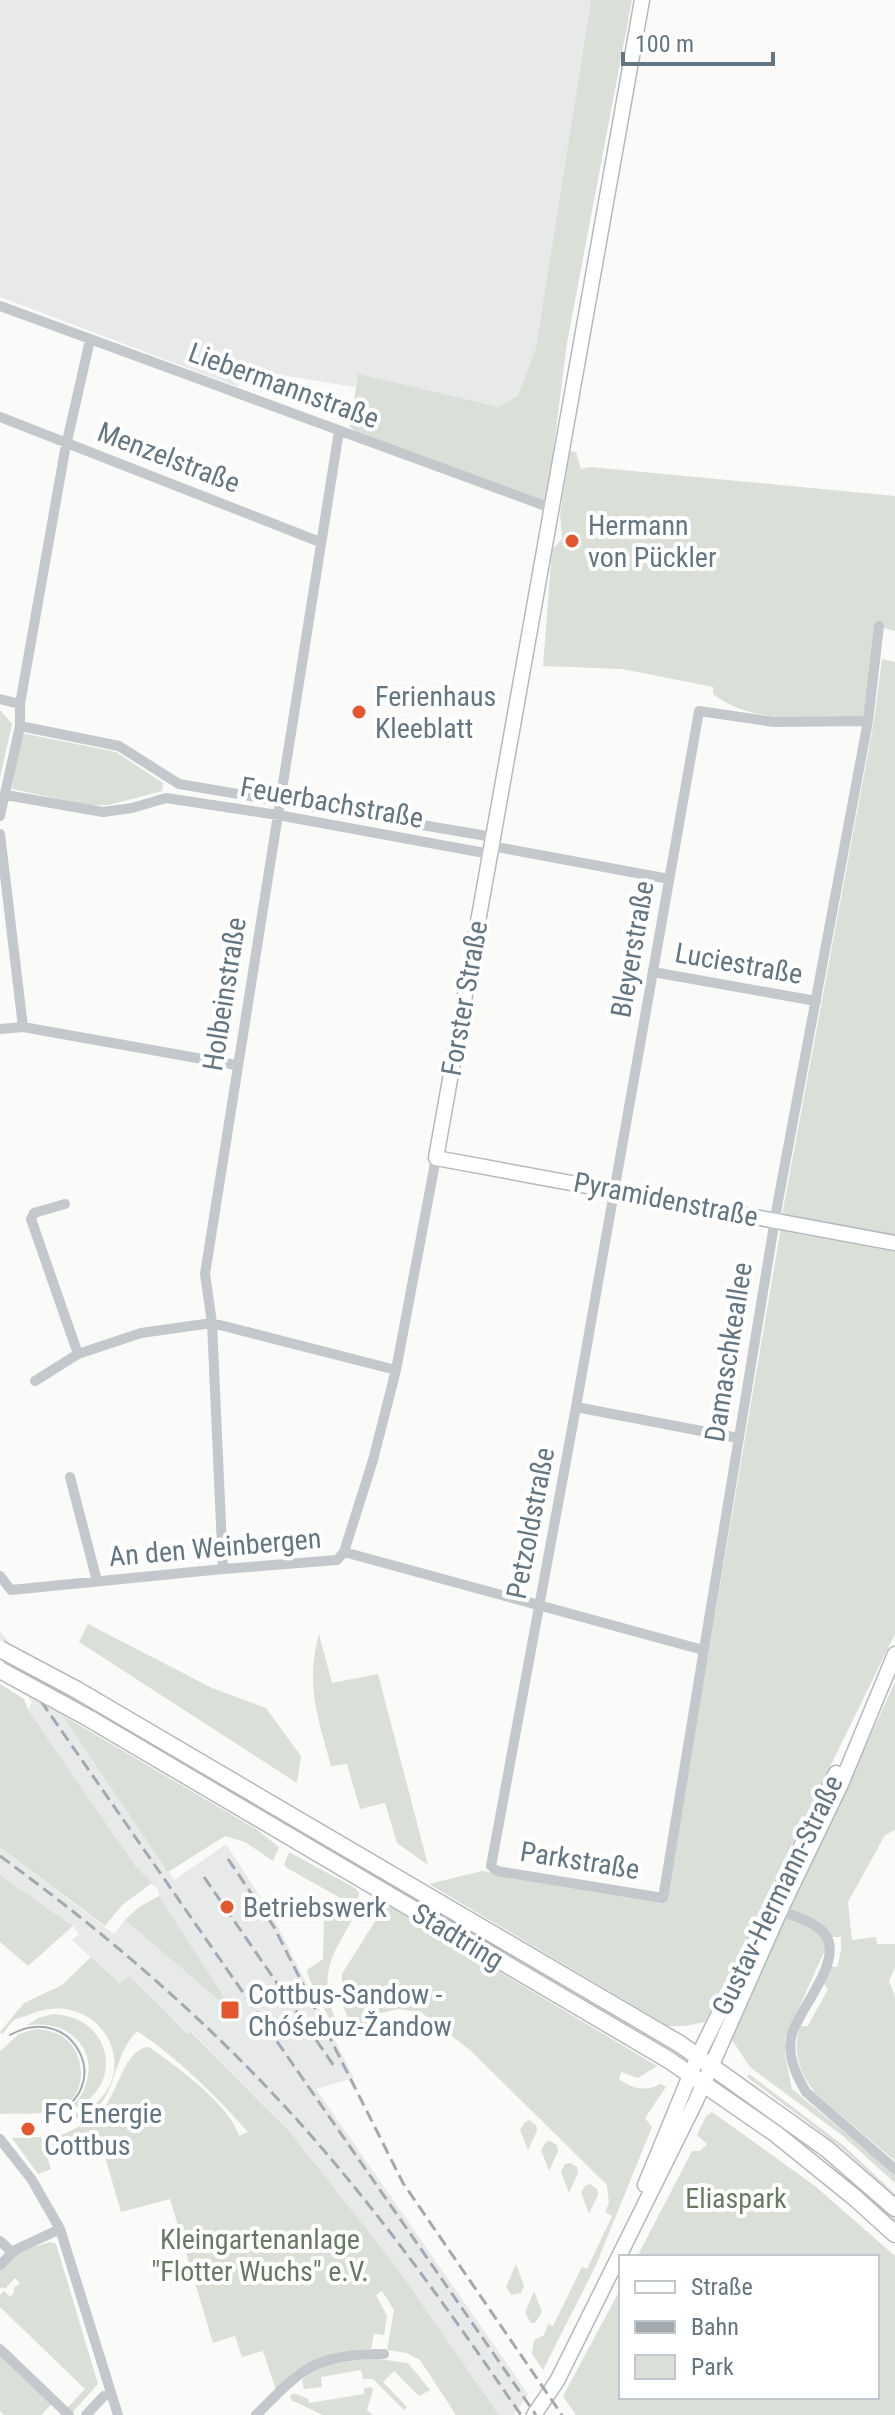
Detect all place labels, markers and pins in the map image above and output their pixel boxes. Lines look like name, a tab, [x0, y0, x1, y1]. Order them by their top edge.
place label: Hermann von Pückler	[588, 509, 717, 574]
marker: Hermann von Pückler	[563, 532, 581, 550]
place label: Ferienhaus Kleeblatt	[375, 680, 496, 745]
marker: Ferienhaus Kleeblatt	[350, 703, 368, 721]
place label: Betriebswerk	[243, 1891, 387, 1924]
marker: Betriebswerk	[218, 1898, 236, 1916]
place label: Cottbus-Sandow - Chóśebuz-Žandow	[248, 1978, 452, 2043]
marker: Cottbus-Sandow - Chóśebuz-Žandow	[219, 1999, 241, 2021]
place label: FC Energie Cottbus	[44, 2097, 162, 2162]
marker: FC Energie Cottbus	[19, 2120, 37, 2138]

